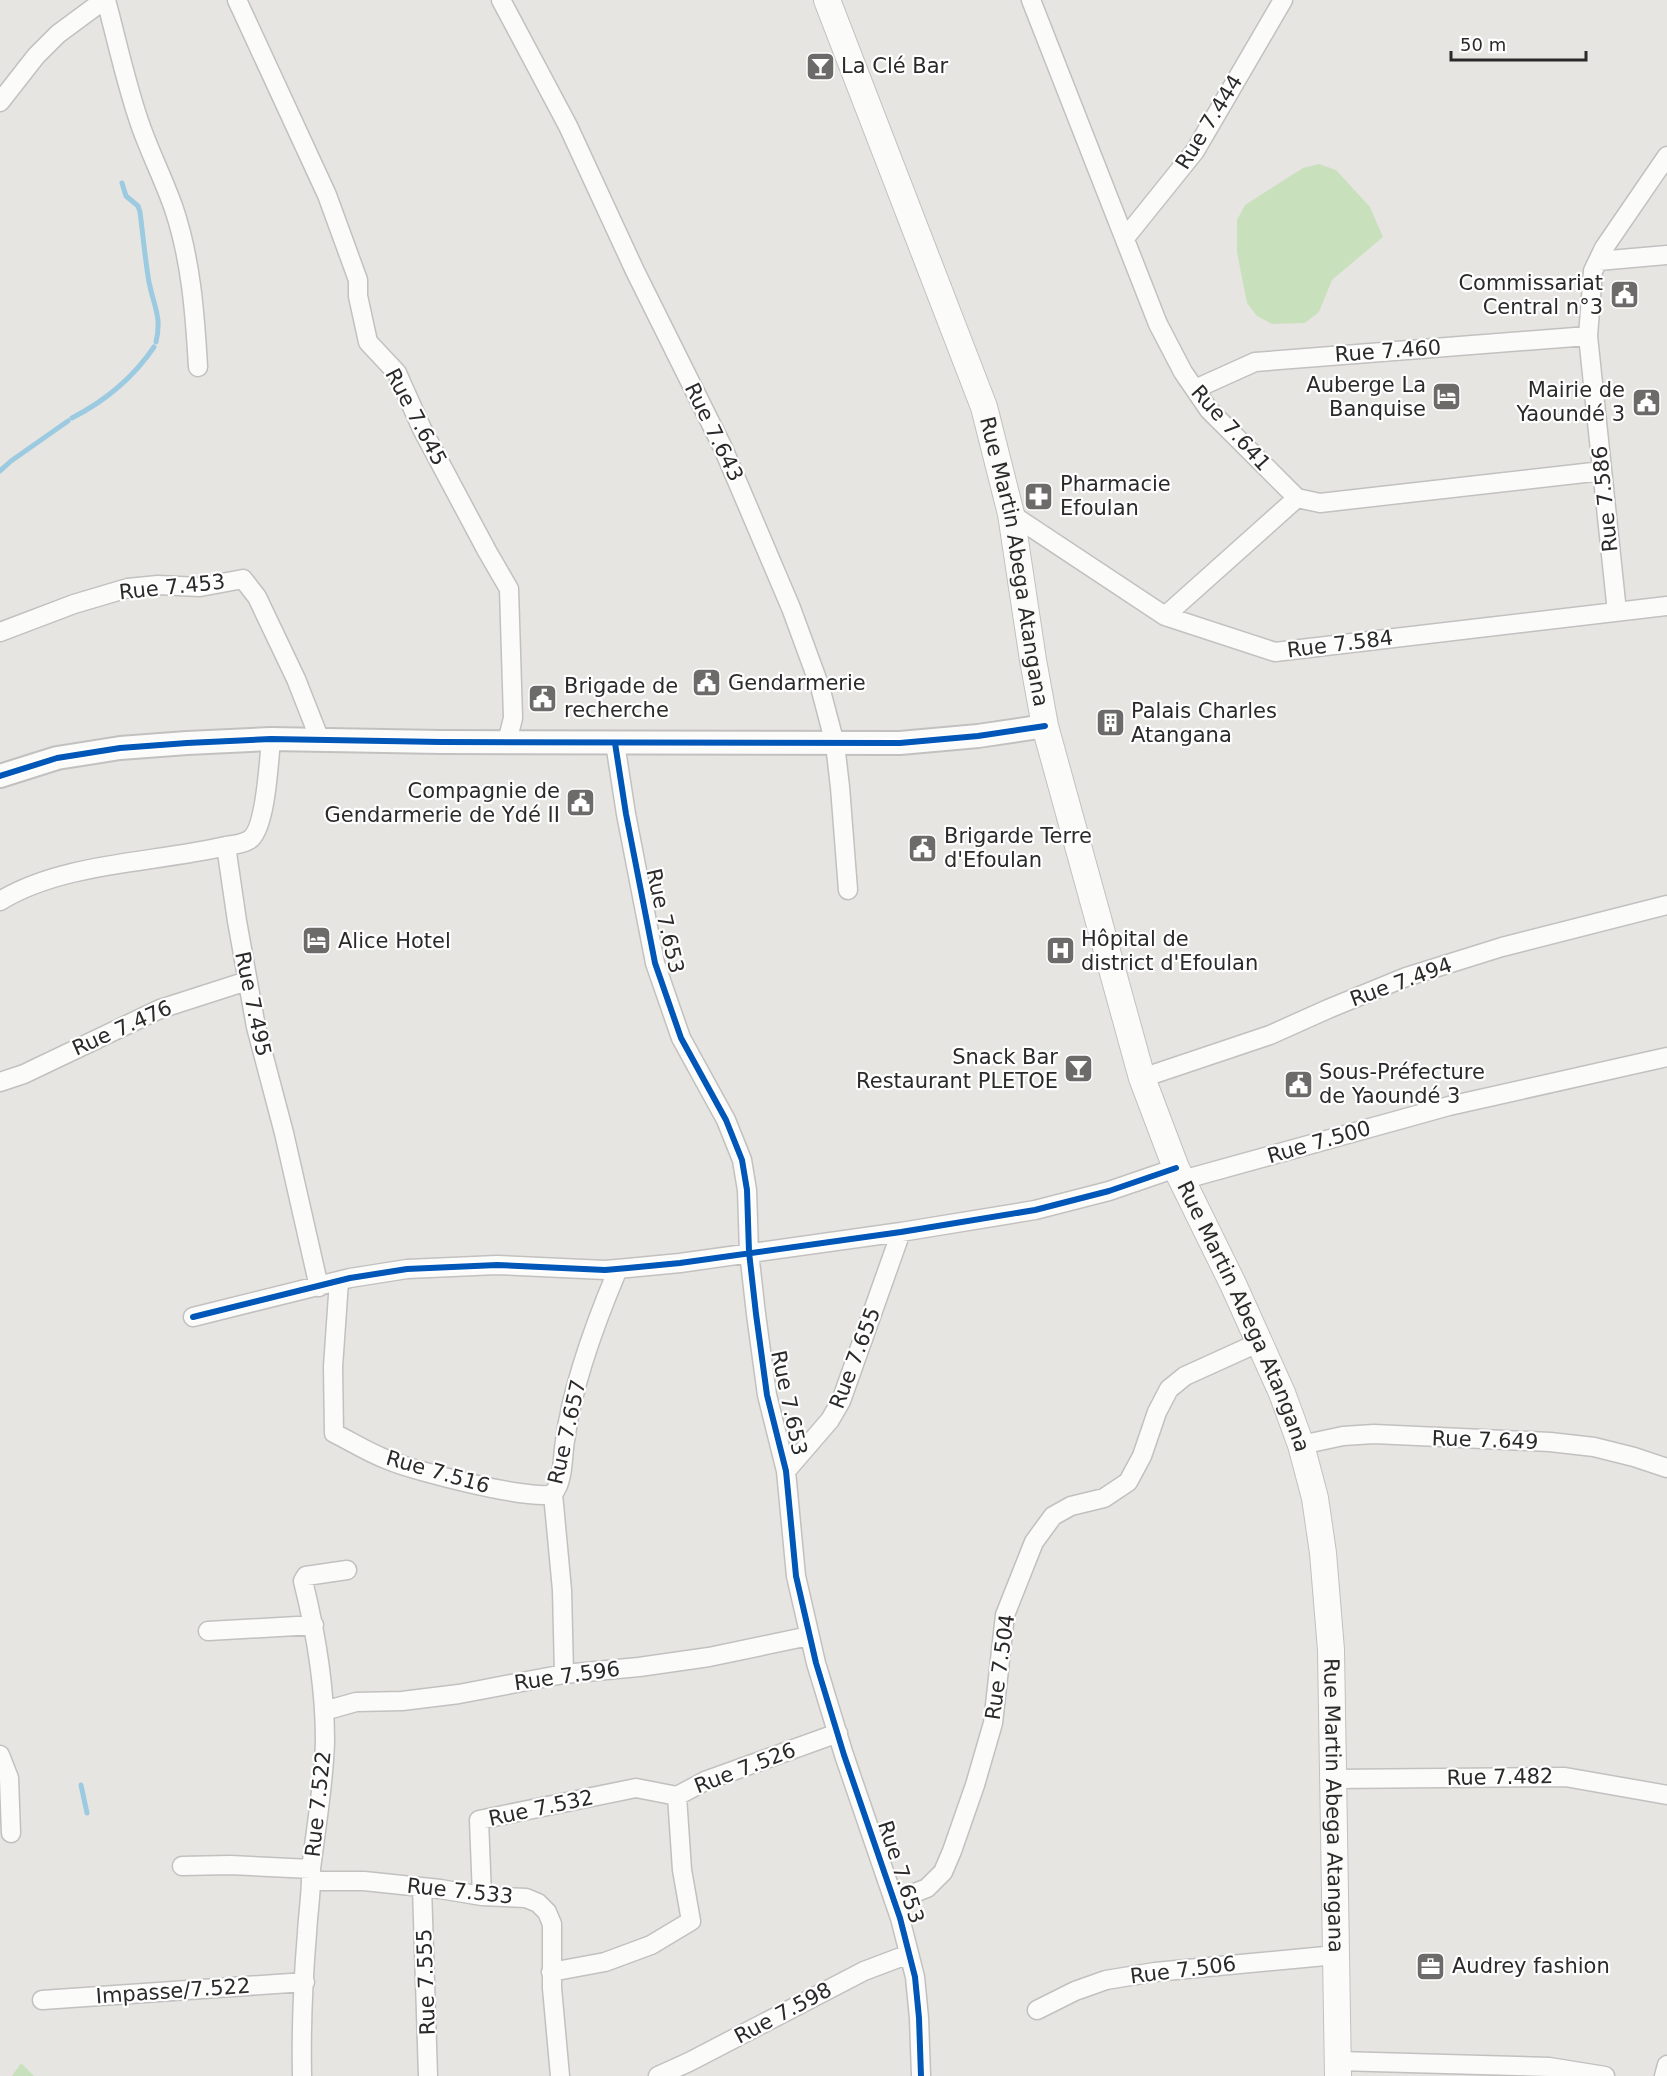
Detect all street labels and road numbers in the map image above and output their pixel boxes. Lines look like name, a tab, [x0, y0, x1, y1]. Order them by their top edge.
street label: Rue 7.444	[1171, 70, 1247, 174]
street label: Rue 7.460	[1334, 335, 1442, 367]
street label: Rue 7.645	[380, 364, 452, 470]
street label: Rue 7.643	[680, 379, 748, 485]
street label: Rue 7.641	[1186, 380, 1276, 476]
street label: Rue Martin Abega Atangana	[975, 414, 1053, 708]
street label: Rue 7.586	[1587, 445, 1623, 553]
street label: Rue 7.453	[118, 569, 226, 605]
street label: Rue 7.584	[1286, 626, 1394, 662]
street label: Rue 7.653	[641, 866, 689, 976]
street label: Rue 7.495	[230, 949, 276, 1059]
street label: Rue 7.494	[1347, 952, 1455, 1012]
street label: Rue 7.476	[68, 995, 176, 1061]
street label: Rue 7.500	[1264, 1116, 1374, 1168]
street label: Rue Martin Abega Atangana	[1172, 1177, 1314, 1454]
street label: Rue 7.655	[825, 1304, 885, 1412]
street label: Rue 7.653	[766, 1348, 812, 1458]
street label: Rue 7.657	[543, 1377, 591, 1487]
street label: Rue 7.649	[1431, 1426, 1539, 1454]
street label: Rue 7.516	[383, 1446, 493, 1498]
street label: Rue 7.504	[981, 1613, 1019, 1721]
street label: Rue 7.596	[513, 1657, 621, 1695]
street label: Rue Martin Abega Atangana	[1319, 1658, 1348, 1953]
street label: Rue 7.526	[691, 1738, 799, 1798]
street label: Rue 7.522	[300, 1750, 336, 1858]
street label: Rue 7.482	[1446, 1764, 1554, 1790]
street label: Rue 7.532	[486, 1785, 596, 1831]
street label: Rue 7.653	[873, 1818, 929, 1926]
street label: Rue 7.533	[406, 1873, 514, 1909]
street label: Rue 7.555	[412, 1928, 440, 2036]
street label: Rue 7.506	[1129, 1952, 1237, 1988]
street label: Impasse/7.522	[95, 1974, 251, 2008]
street label: Rue 7.598	[730, 1977, 836, 2049]

